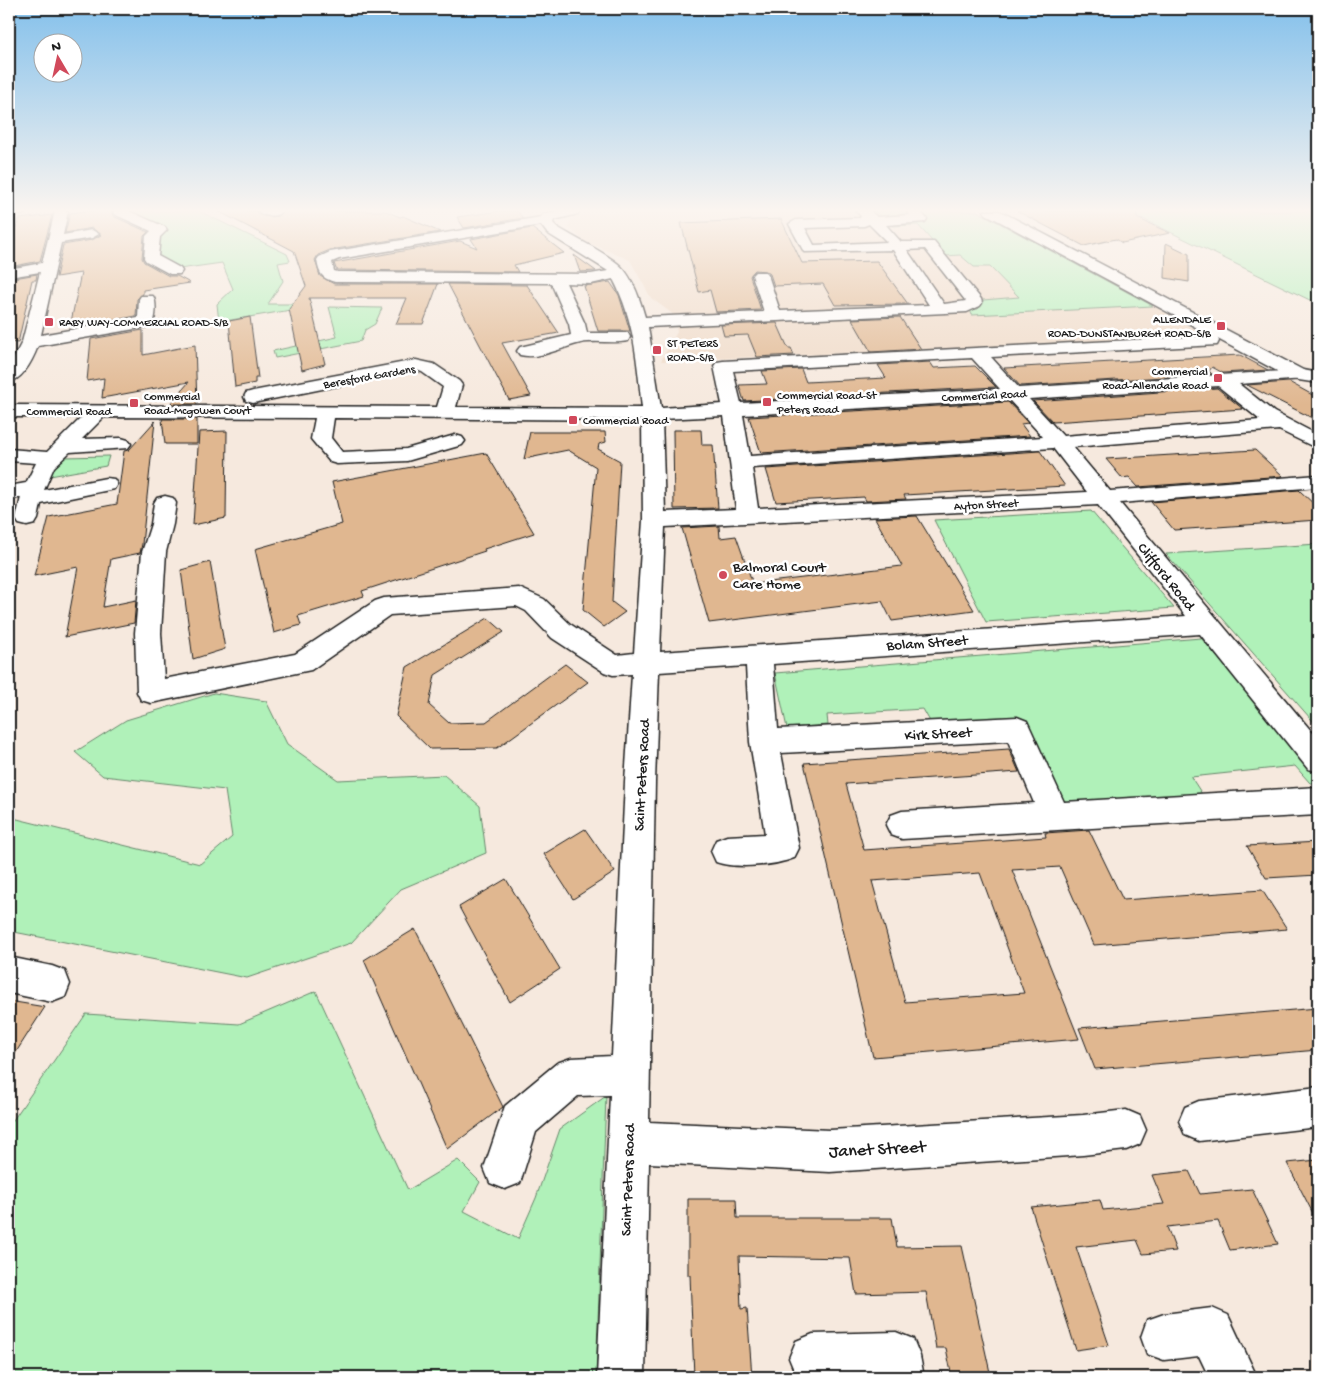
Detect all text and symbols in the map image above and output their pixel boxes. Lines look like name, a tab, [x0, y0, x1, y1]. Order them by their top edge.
north arrow	[32, 32, 82, 82]
text: N	[51, 39, 62, 57]
place label: ALLENDALE ROAD-DUNSTANBURGH ROAD-S/B	[1048, 314, 1212, 342]
marker: RABY WAY-COMMERCIAL ROAD-S/B	[43, 316, 55, 328]
place label: RABY WAY-COMMERCIAL ROAD-S/B	[59, 317, 229, 331]
marker: ALLENDALE ROAD-DUNSTANBURGH ROAD-S/B	[1215, 320, 1227, 332]
place label: ST PETERS ROAD-S/B	[667, 338, 719, 366]
marker: ST PETERS ROAD-S/B	[651, 344, 663, 356]
street label: Beresford Gardens	[321, 363, 417, 393]
place label: Commercial Road-Allendale Road	[1102, 366, 1209, 394]
marker: Commercial Road-Allendale Road	[1212, 372, 1224, 384]
street label: Commercial Road	[941, 388, 1028, 406]
place label: Commercial Road-St Peters Road	[776, 390, 878, 418]
place label: Commercial Road-Mcgowen Court	[144, 391, 252, 419]
marker: Commercial Road-St Peters Road	[761, 396, 773, 408]
marker: Commercial Road-Mcgowen Court	[128, 397, 140, 409]
street label: Commercial Road	[26, 406, 113, 420]
marker: Commercial Road	[567, 414, 579, 426]
place label: Commercial Road	[583, 415, 669, 429]
street label: Ayton Street	[953, 497, 1020, 515]
street label: Clifford Road	[1133, 540, 1199, 616]
place label: Balmoral Court Care Home	[732, 559, 827, 594]
marker: Balmoral Court Care Home	[717, 569, 729, 581]
street label: Bolam Street	[885, 632, 970, 656]
street label: Saint Peters Road	[631, 717, 655, 832]
street label: Kirk Street	[904, 724, 974, 746]
street label: Saint Peters Road	[618, 1122, 640, 1237]
street label: Janet Street	[828, 1137, 928, 1164]

